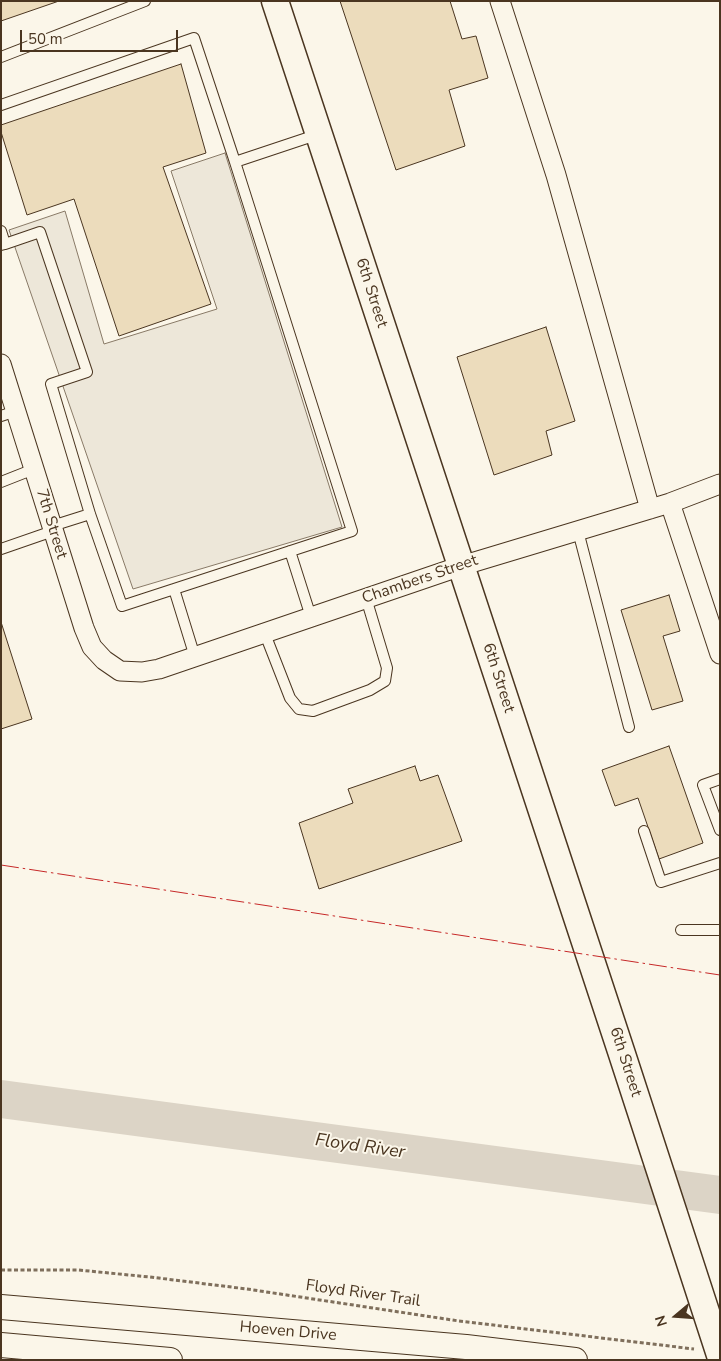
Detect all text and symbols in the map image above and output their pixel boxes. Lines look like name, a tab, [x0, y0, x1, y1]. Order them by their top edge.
scale bar	[22, 20, 180, 52]
text: 50 m	[28, 29, 63, 49]
street label: 6th Street	[351, 256, 391, 330]
street label: 7th Street	[31, 487, 71, 561]
street label: Chambers Street	[360, 551, 480, 609]
street label: 6th Street	[478, 641, 518, 715]
street label: 6th Street	[605, 1025, 645, 1099]
water label: Floyd River	[314, 1130, 406, 1164]
street label: Floyd River Trail	[304, 1276, 422, 1312]
north arrow	[651, 1291, 701, 1341]
text: N	[651, 1313, 672, 1329]
street label: Hoeven Drive	[239, 1318, 337, 1346]

